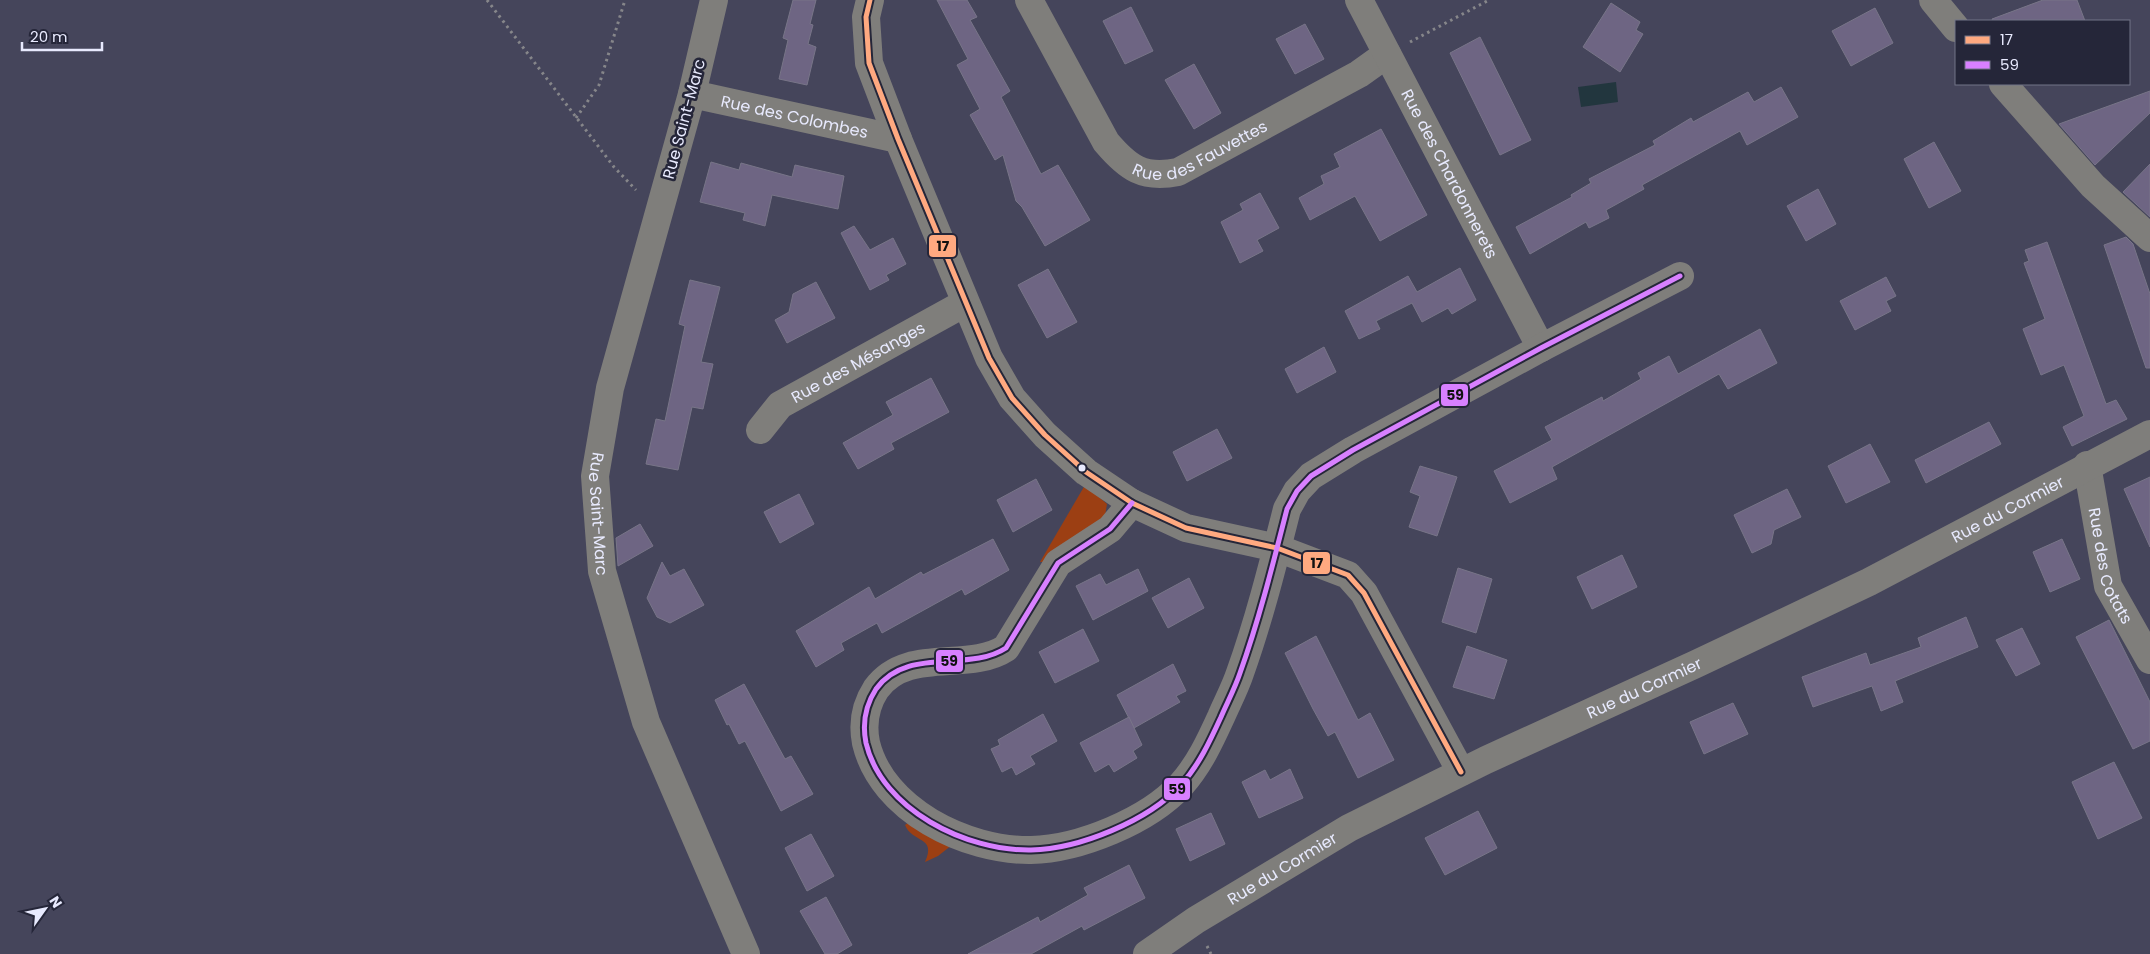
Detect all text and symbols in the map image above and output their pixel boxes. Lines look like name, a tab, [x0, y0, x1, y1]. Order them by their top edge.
scale bar	[22, 20, 102, 52]
legend	[1955, 20, 2130, 85]
text: 20 m	[30, 26, 68, 47]
text: 17	[2000, 29, 2013, 50]
text: 59	[2000, 54, 2019, 75]
street label: Rue Saint-Marc	[657, 56, 711, 182]
street label: Rue des Chardonnerets	[1396, 85, 1504, 263]
street label: Rue des Colombes	[719, 89, 870, 144]
street label: Rue des Fauvettes	[1129, 114, 1271, 186]
line badge: 17	[928, 234, 957, 258]
text: 17	[937, 236, 950, 256]
street label: Rue des Mésanges	[787, 316, 929, 408]
line badge: 59	[1440, 383, 1469, 407]
text: 59	[1446, 385, 1464, 405]
street label: Rue Saint-Marc	[583, 451, 614, 577]
unlabelled marker	[1077, 463, 1087, 473]
street label: Rue du Cormier	[1947, 470, 2068, 548]
street label: Rue des Cotats	[2083, 506, 2139, 628]
line badge: 17	[1302, 551, 1331, 575]
text: 17	[1311, 553, 1324, 573]
line badge: 59	[935, 649, 964, 673]
text: 59	[940, 651, 958, 671]
street label: Rue du Cormier	[1583, 651, 1706, 724]
line badge: 59	[1163, 777, 1191, 801]
text: 59	[1168, 779, 1186, 799]
street label: Rue du Cormier	[1223, 826, 1341, 910]
north arrow	[20, 884, 70, 934]
text: N	[45, 892, 67, 912]

